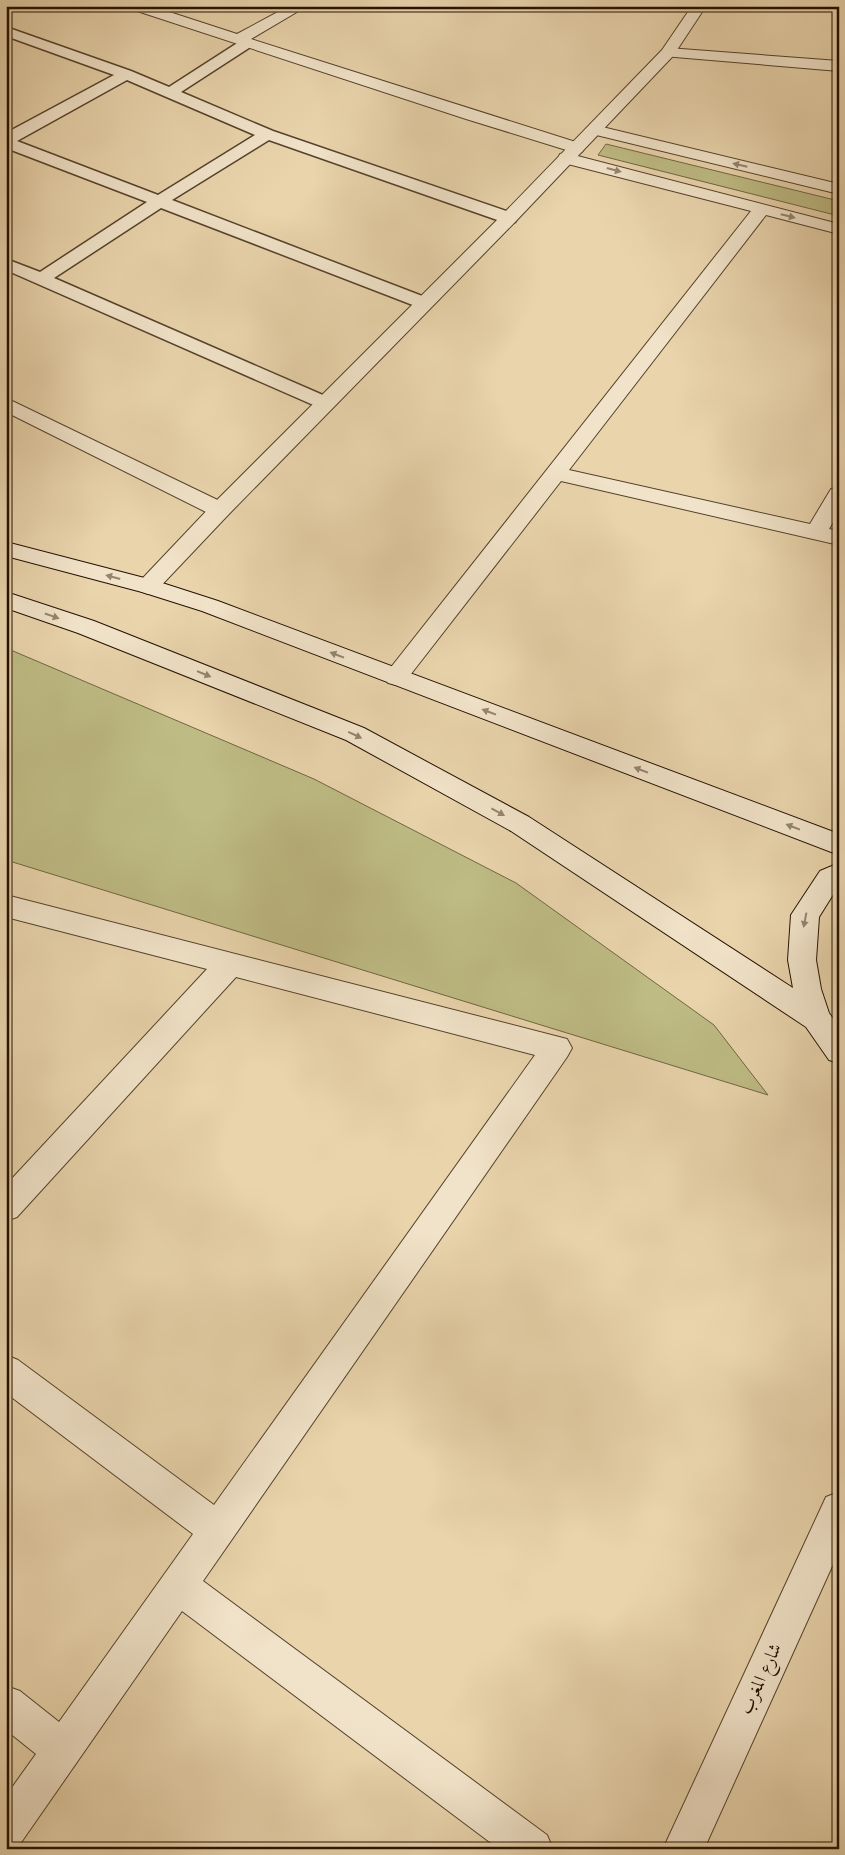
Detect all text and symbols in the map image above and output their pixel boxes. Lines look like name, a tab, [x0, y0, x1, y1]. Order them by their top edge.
one-way arrow	[733, 161, 748, 169]
one-way arrow	[606, 166, 621, 174]
one-way arrow	[780, 212, 795, 220]
one-way arrow	[106, 573, 121, 581]
one-way arrow	[45, 613, 60, 620]
one-way arrow	[330, 650, 345, 658]
one-way arrow	[197, 671, 211, 679]
one-way arrow	[481, 708, 496, 716]
one-way arrow	[348, 731, 362, 739]
one-way arrow	[633, 766, 648, 774]
one-way arrow	[491, 808, 505, 816]
one-way arrow	[786, 823, 800, 831]
one-way arrow	[801, 912, 809, 928]
street label: شارع المغرب	[737, 1641, 790, 1719]

